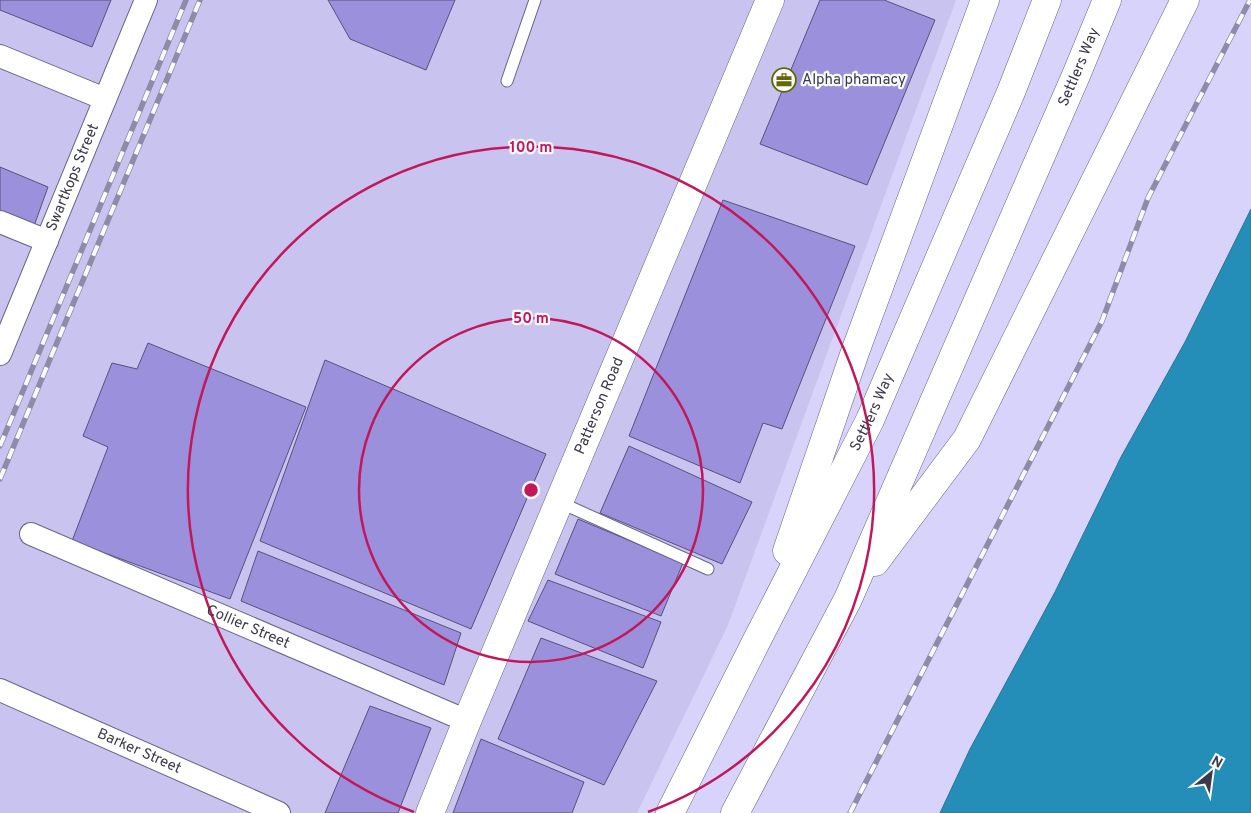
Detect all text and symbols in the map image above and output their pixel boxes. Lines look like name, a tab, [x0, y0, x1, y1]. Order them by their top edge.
street label: Settlers Way	[1054, 25, 1104, 109]
office icon: Alpha phamacy	[771, 67, 797, 93]
place label: Alpha phamacy	[802, 71, 906, 90]
street label: Swartkops Street	[42, 121, 103, 234]
text: 100 m	[510, 139, 552, 158]
text: 50 m	[513, 310, 549, 329]
street label: Patterson Road	[571, 354, 628, 457]
street label: Settlers Way	[846, 370, 898, 454]
centre of rings	[522, 481, 540, 499]
street label: Collier Street	[203, 601, 292, 653]
street label: Barker Street	[94, 724, 184, 778]
north arrow	[1186, 748, 1236, 798]
text: N	[1208, 753, 1225, 773]

